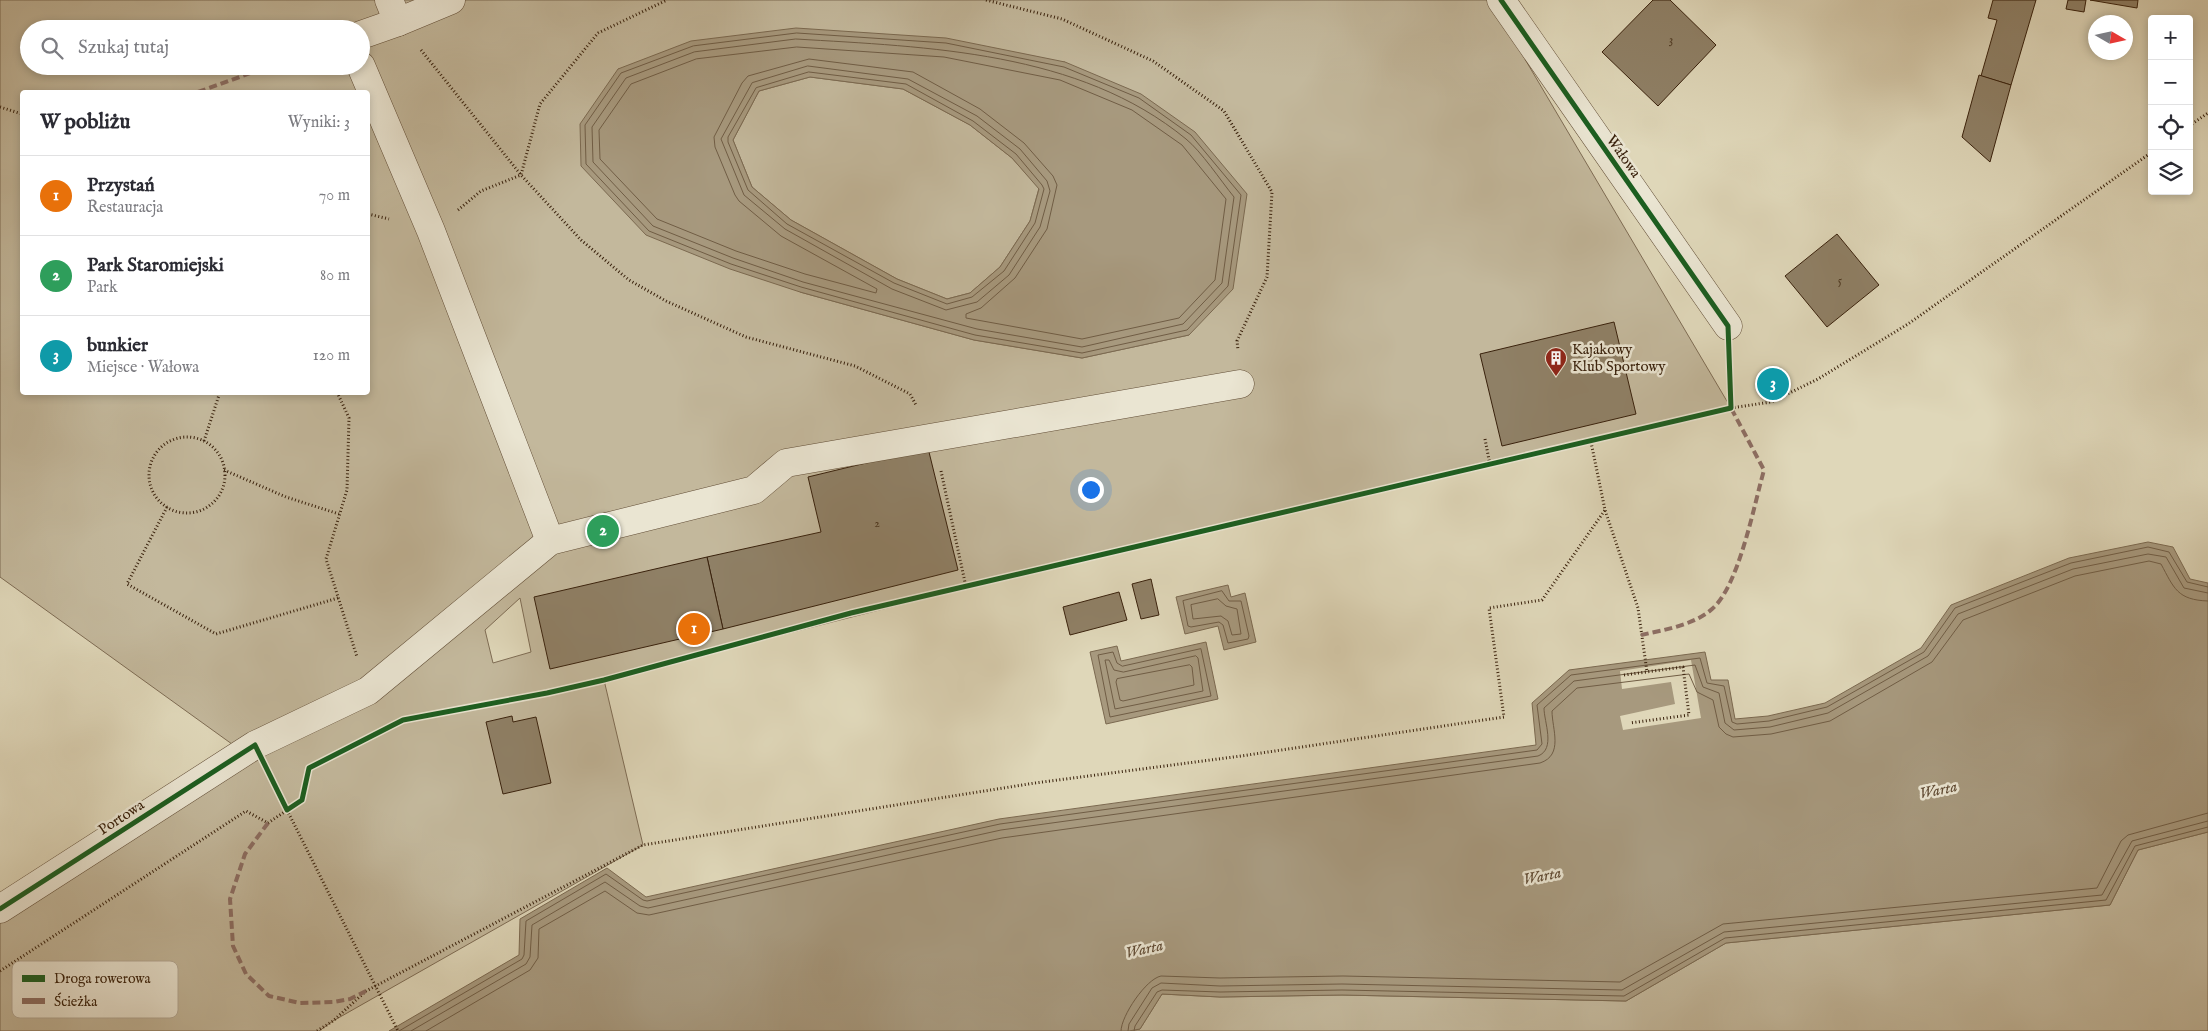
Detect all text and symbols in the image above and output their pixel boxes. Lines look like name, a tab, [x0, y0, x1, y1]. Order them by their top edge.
north arrow	[2088, 15, 2133, 60]
map controls	[2148, 15, 2193, 195]
button: +	[2148, 15, 2193, 60]
search box	[20, 20, 370, 75]
house number: 3	[1669, 32, 1673, 47]
icon: search	[38, 34, 66, 62]
text: Szukaj tutaj	[78, 36, 169, 60]
button: −	[2148, 60, 2193, 105]
button: locate	[2148, 105, 2193, 150]
text: W pobliżu	[40, 109, 130, 136]
text: Wyniki: 3	[288, 113, 350, 133]
street label: Wałowa	[1602, 131, 1645, 182]
button: layers	[2148, 150, 2193, 195]
text: Przystań	[87, 174, 155, 198]
text: 1	[53, 186, 59, 206]
text: 70 m	[319, 186, 350, 206]
text: Restauracja	[87, 198, 163, 218]
text: Park Staromiejski	[87, 254, 224, 278]
text: 2	[52, 266, 60, 286]
text: 80 m	[320, 266, 350, 286]
house number: 5	[1838, 273, 1843, 288]
text: Park	[87, 278, 117, 298]
text: bunkier	[87, 334, 148, 358]
place label: Kajakowy Klub Sportowy	[1572, 340, 1666, 376]
text: 3	[53, 346, 59, 366]
text: 120 m	[313, 346, 350, 366]
building icon: Kajakowy Klub Sportowy	[1544, 346, 1568, 377]
text: Miejsce · Wałowa	[87, 358, 199, 378]
pin: 3	[1757, 365, 1789, 403]
your location	[1078, 477, 1104, 503]
pin: 2	[587, 512, 619, 550]
house number: 2	[874, 516, 880, 531]
pin: 1	[678, 610, 710, 648]
water label: Warta	[1918, 777, 1959, 805]
street label: Portowa	[95, 795, 148, 839]
water label: Warta	[1522, 863, 1563, 890]
water label: Warta	[1124, 936, 1165, 964]
legend	[12, 961, 178, 1018]
text: Droga rowerowa	[54, 970, 151, 988]
text: Ścieżka	[54, 992, 98, 1011]

